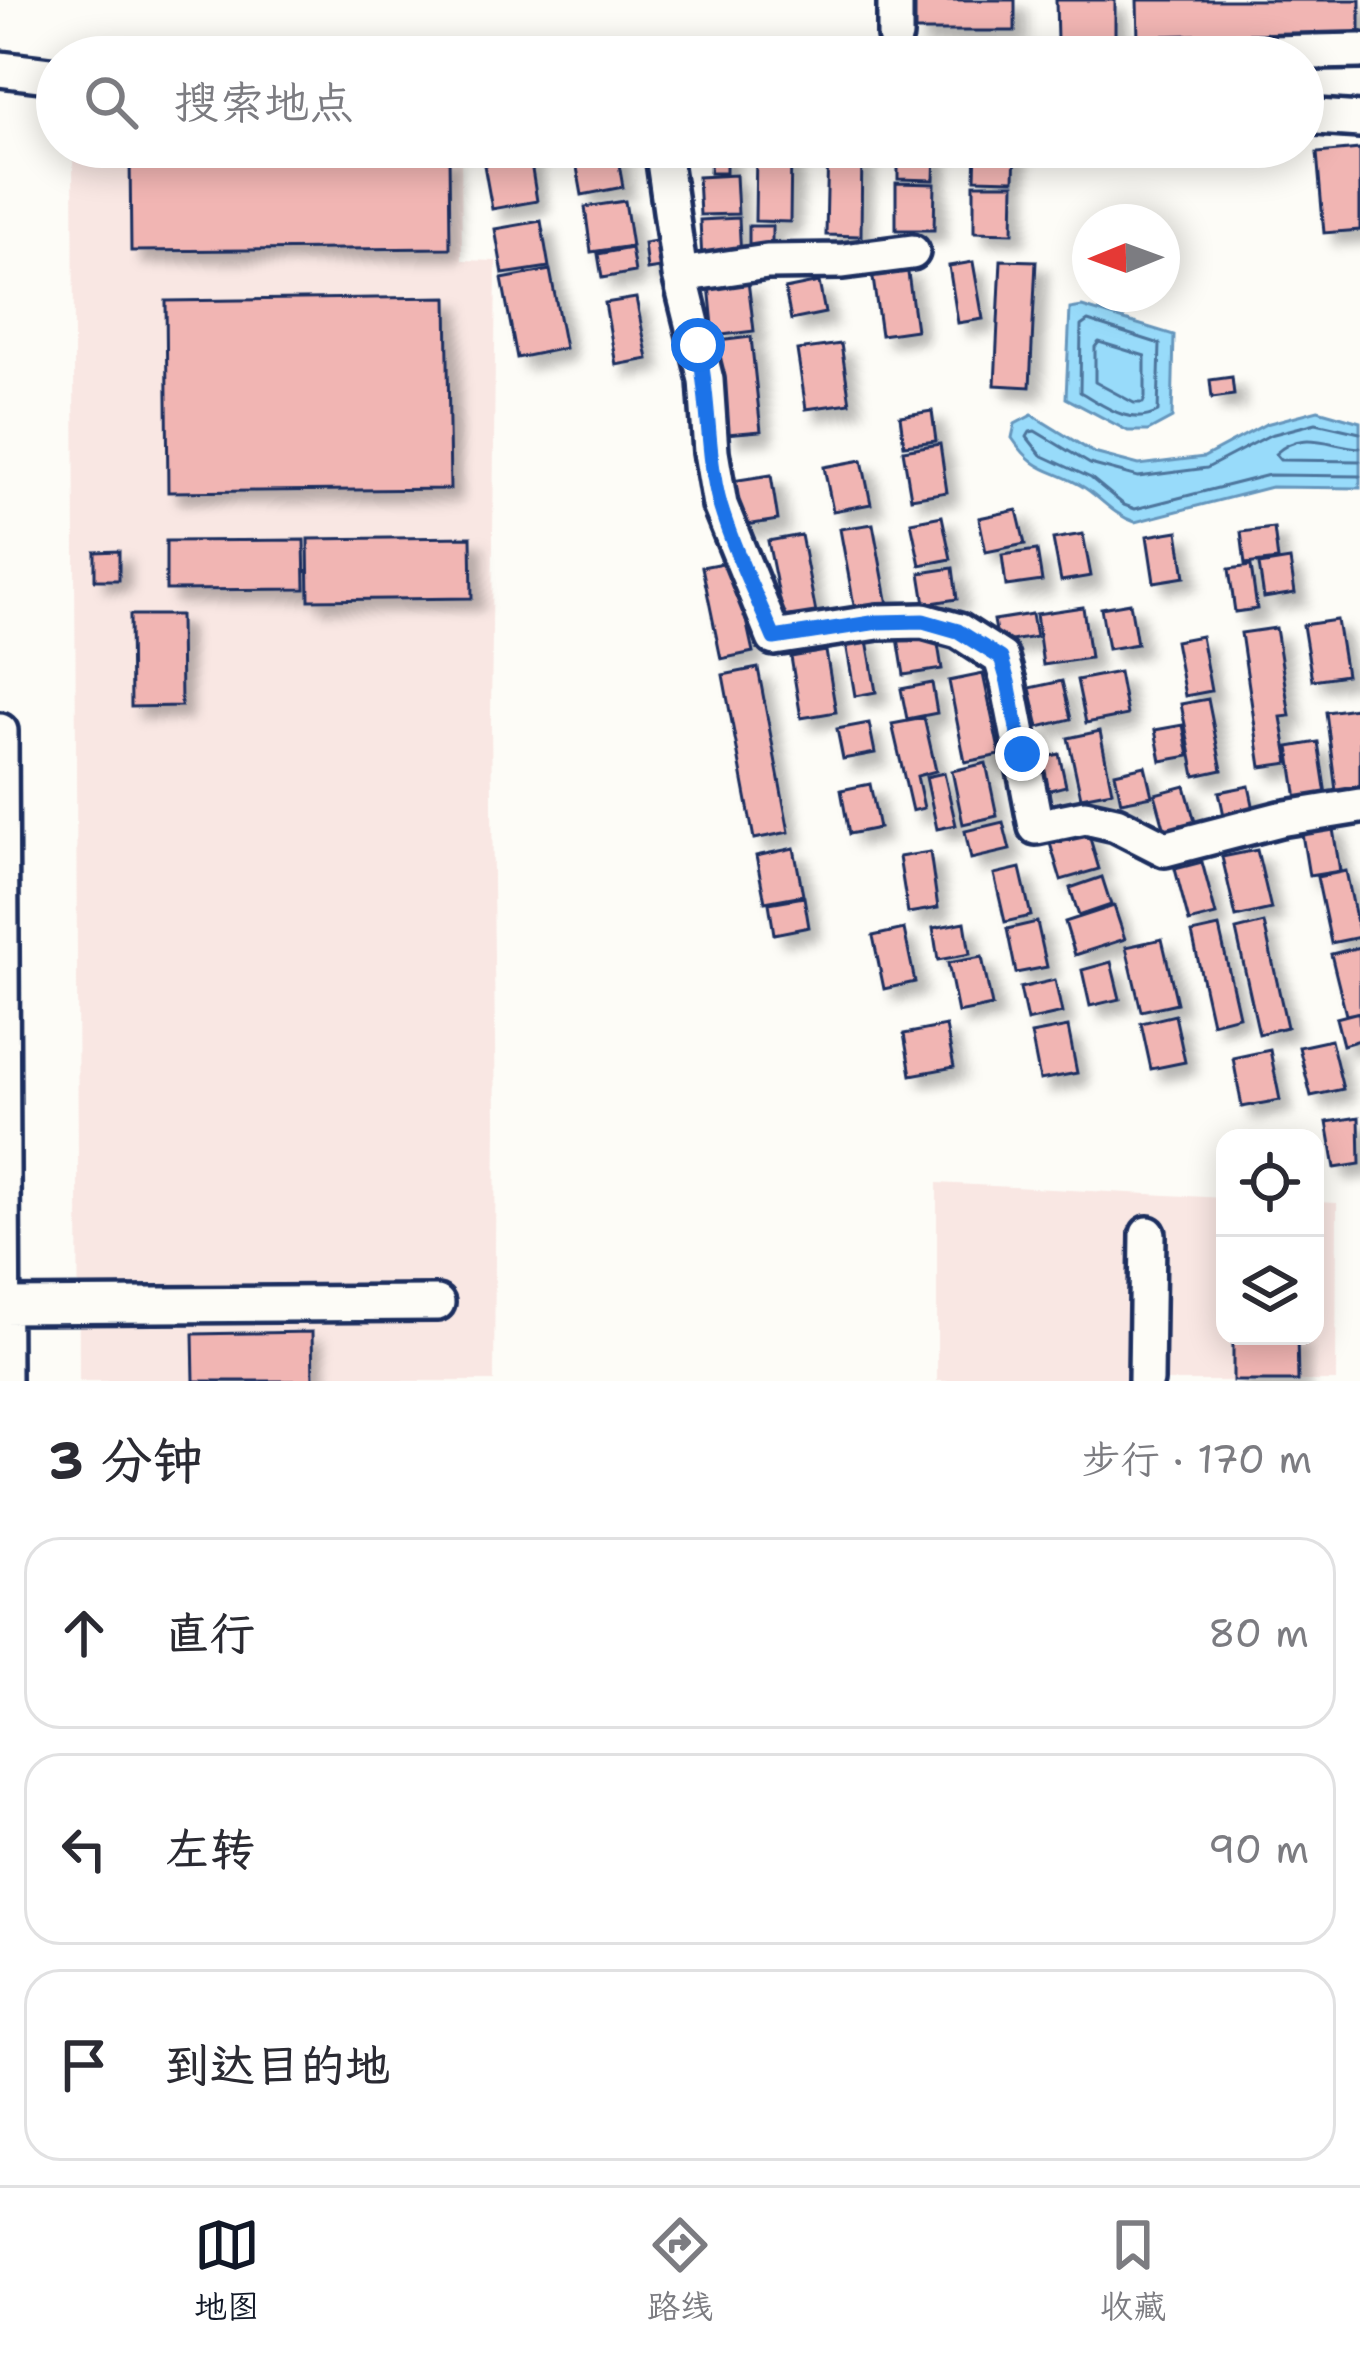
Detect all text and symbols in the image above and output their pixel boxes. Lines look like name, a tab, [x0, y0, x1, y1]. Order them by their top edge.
search box	[36, 36, 1324, 168]
icon: search	[78, 69, 144, 135]
text: 搜索地点	[174, 72, 354, 132]
north arrow	[1072, 204, 1180, 312]
route start	[671, 318, 725, 372]
route end	[995, 727, 1049, 781]
map controls	[1216, 1129, 1324, 1345]
button: locate	[1216, 1129, 1324, 1237]
button: layers	[1216, 1237, 1324, 1345]
text: 3 分钟	[48, 1426, 203, 1494]
text: 步行 · 170 m	[1082, 1433, 1312, 1485]
icon: ahead	[51, 1600, 117, 1666]
text: 直行	[165, 1603, 255, 1663]
text: 80 m	[1208, 1607, 1309, 1659]
icon: left	[51, 1816, 117, 1882]
text: 左转	[165, 1819, 255, 1879]
text: 90 m	[1208, 1823, 1309, 1875]
icon: arrive	[51, 2032, 117, 2098]
text: 到达目的地	[165, 2035, 390, 2095]
tab: 地图	[194, 2212, 260, 2329]
tab: 路线	[647, 2212, 713, 2329]
tab: 收藏	[1100, 2212, 1166, 2329]

